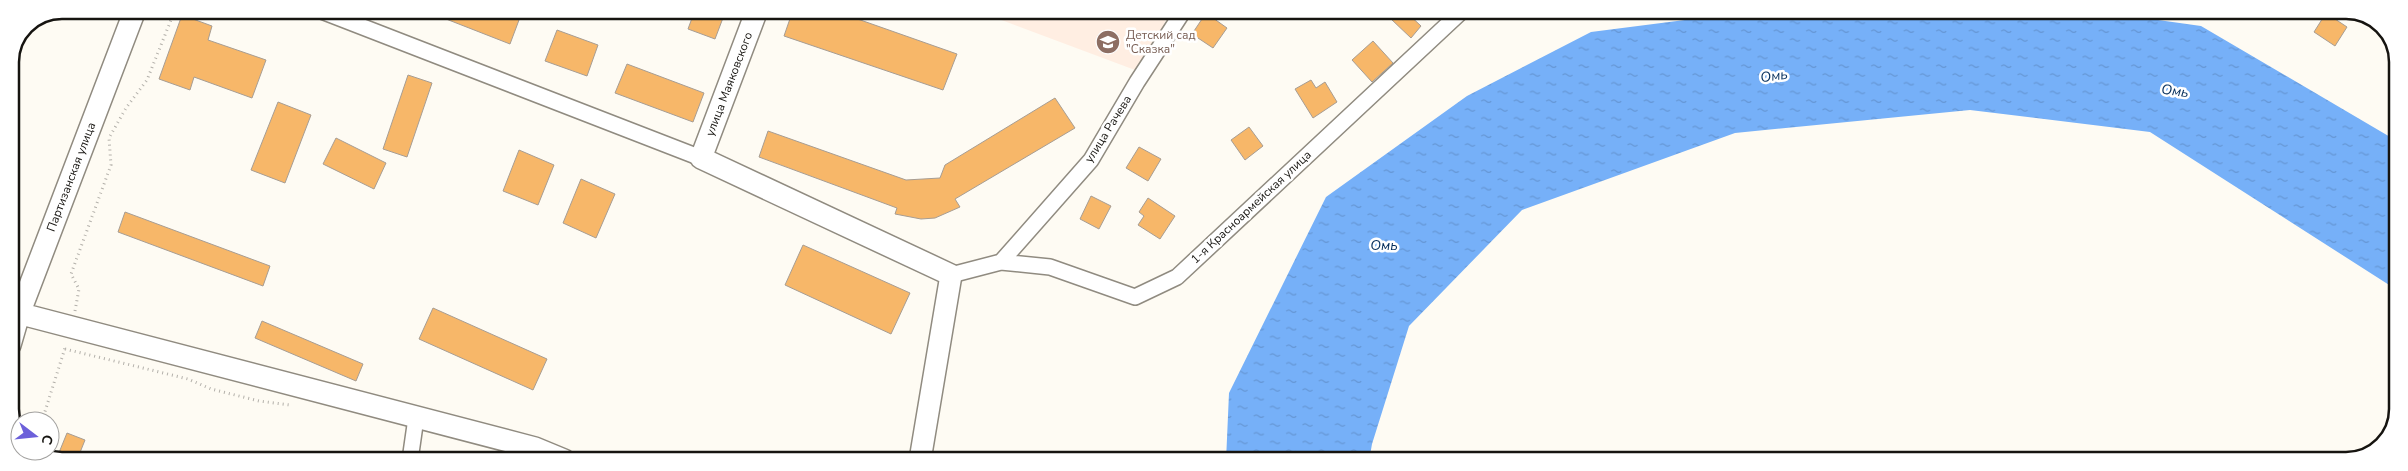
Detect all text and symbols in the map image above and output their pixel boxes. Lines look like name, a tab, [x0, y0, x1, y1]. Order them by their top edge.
place label: Детский сад "Сказка"	[1126, 27, 1195, 57]
street label: улица Маяковского	[702, 29, 756, 138]
school or university icon: Детский сад "Сказка"	[1095, 29, 1121, 55]
water label: Омь	[1759, 65, 1789, 87]
water label: Омь	[2160, 80, 2190, 102]
street label: улица Рачева	[1081, 92, 1135, 166]
street label: Партизанская улица	[43, 120, 99, 234]
street label: 1-я Красноармейская улица	[1187, 147, 1315, 267]
water label: Омь	[1370, 236, 1398, 255]
north arrow	[10, 411, 60, 461]
text: С	[36, 432, 57, 447]

